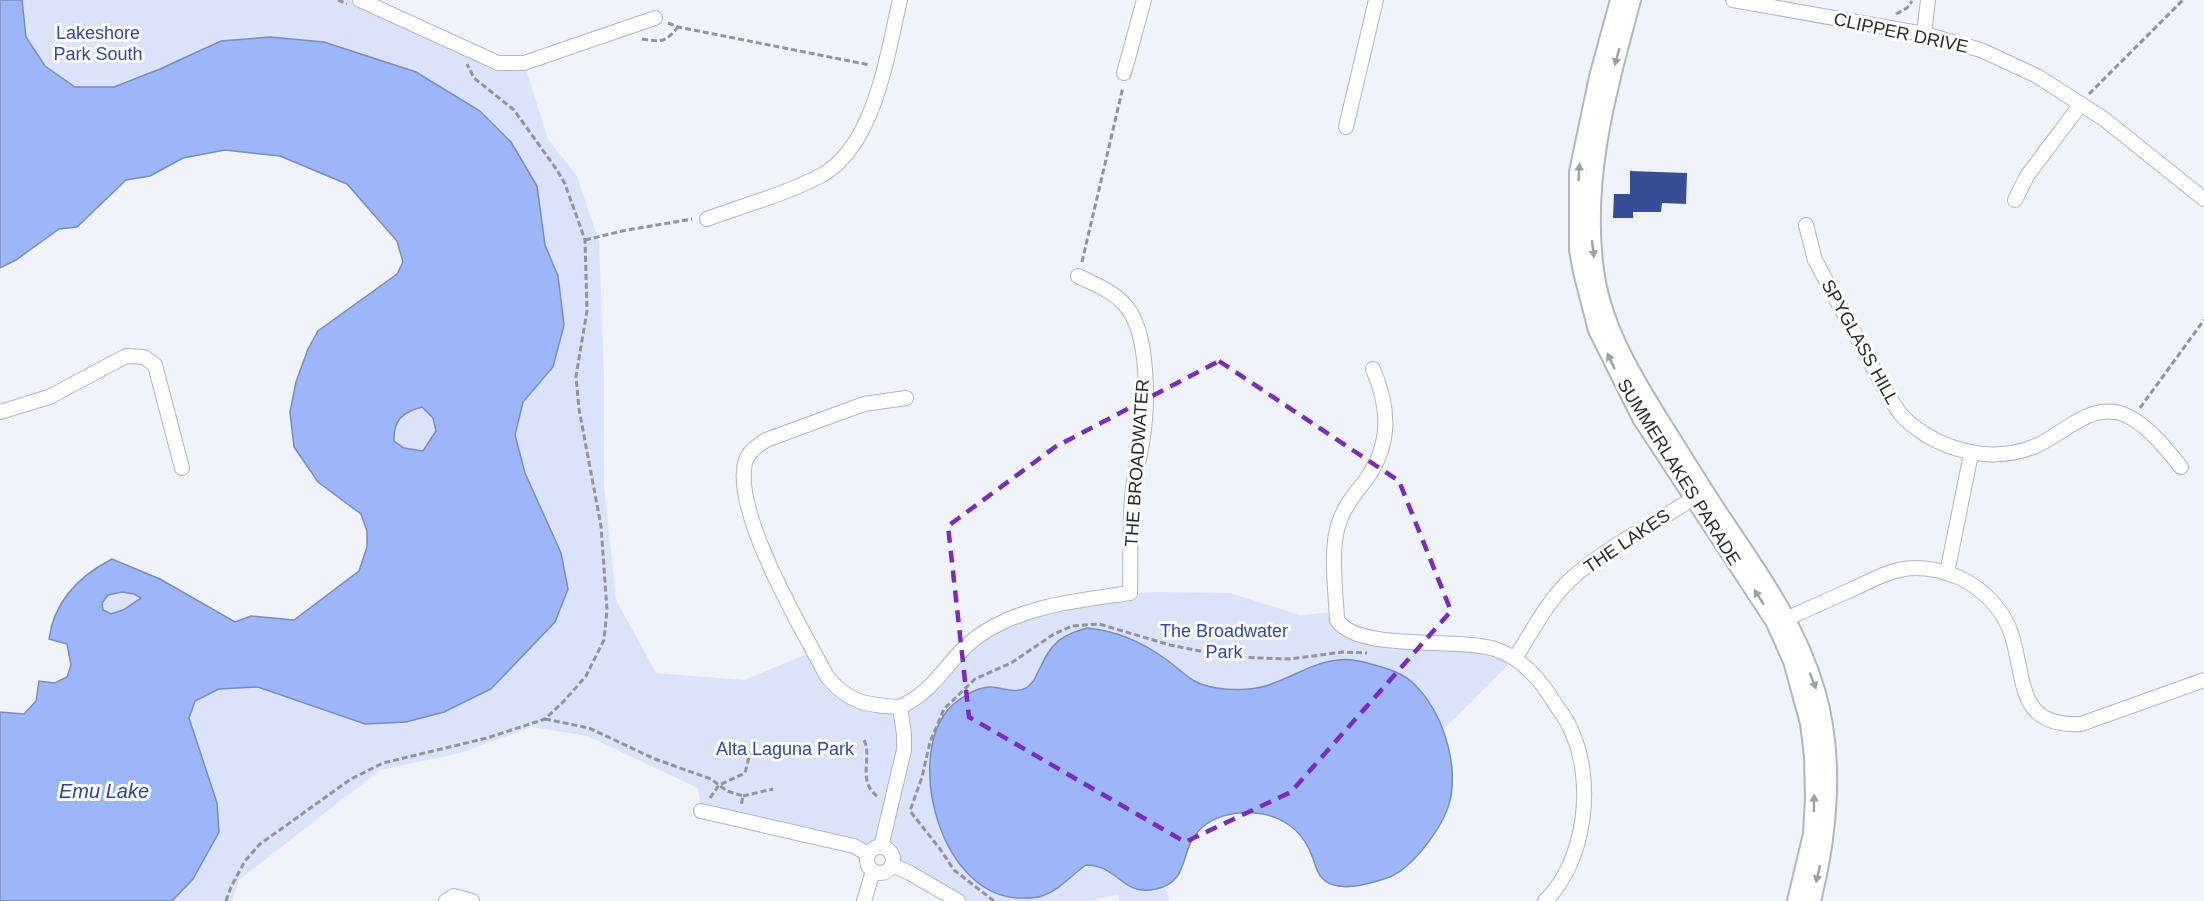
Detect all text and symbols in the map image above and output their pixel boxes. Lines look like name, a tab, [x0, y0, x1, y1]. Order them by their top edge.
street label: CLIPPER DRIVE	[1832, 9, 1970, 57]
park label: Lakeshore Park South	[53, 23, 143, 64]
one-way arrow	[1612, 47, 1622, 66]
one-way arrow	[1574, 162, 1584, 181]
one-way arrow	[1588, 239, 1598, 258]
street label: SPYGLASS HILL	[1818, 276, 1902, 408]
one-way arrow	[1606, 352, 1616, 370]
street label: SUMMERLAKES PARADE	[1613, 375, 1745, 569]
street label: THE BROADWATER	[1121, 378, 1153, 548]
street label: THE LAKES	[1580, 505, 1674, 577]
one-way arrow	[1754, 589, 1765, 605]
park label: The Broadwater Park	[1160, 621, 1288, 662]
one-way arrow	[1808, 672, 1818, 690]
park label: Alta Laguna Park	[716, 739, 855, 759]
water label: Emu Lake	[59, 780, 149, 802]
one-way arrow	[1809, 793, 1818, 812]
one-way arrow	[1813, 864, 1822, 883]

